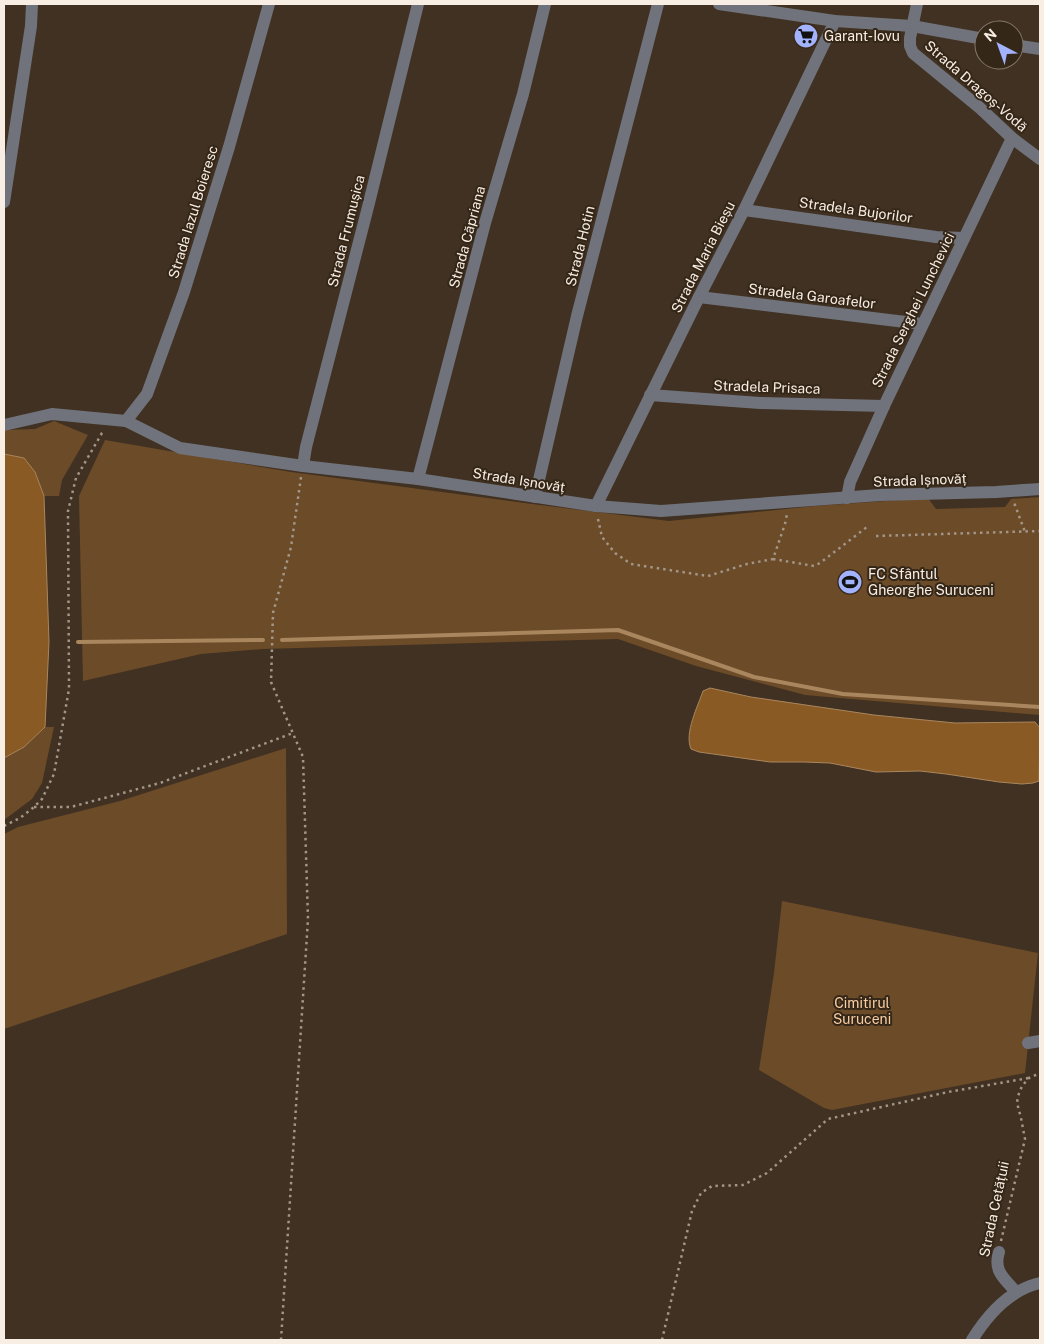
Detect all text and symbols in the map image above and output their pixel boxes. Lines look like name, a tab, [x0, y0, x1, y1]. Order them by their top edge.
north arrow	[974, 20, 1024, 70]
supermarket icon: Garant-Iovu	[793, 23, 819, 49]
text: N	[981, 26, 1000, 45]
place label: Garant-Iovu	[824, 28, 900, 44]
street label: Strada Dragoș-Vodă	[921, 37, 1031, 135]
street label: Strada Iazul Boieresc	[165, 144, 221, 280]
street label: Strada Frumușica	[324, 173, 368, 289]
street label: Strada Căpriana	[446, 184, 488, 290]
street label: Stradela Bujorilor	[798, 194, 914, 226]
street label: Strada Maria Bieșu	[668, 199, 738, 315]
street label: Strada Hotin	[562, 204, 598, 288]
street label: Strada Serghei Lunchevici	[868, 230, 958, 390]
street label: Stradela Garoafelor	[747, 280, 877, 312]
street label: Stradela Prisaca	[713, 377, 821, 397]
street label: Strada Ișnovăț	[471, 465, 567, 495]
street label: Strada Ișnovăț	[873, 470, 967, 490]
place label: FC Sfântul Gheorghe Suruceni	[868, 566, 994, 598]
sports icon: FC Sfântul Gheorghe Suruceni	[837, 569, 863, 595]
park label: Cimitirul Suruceni	[833, 995, 891, 1027]
street label: Strada Cetățuii	[976, 1160, 1012, 1258]

